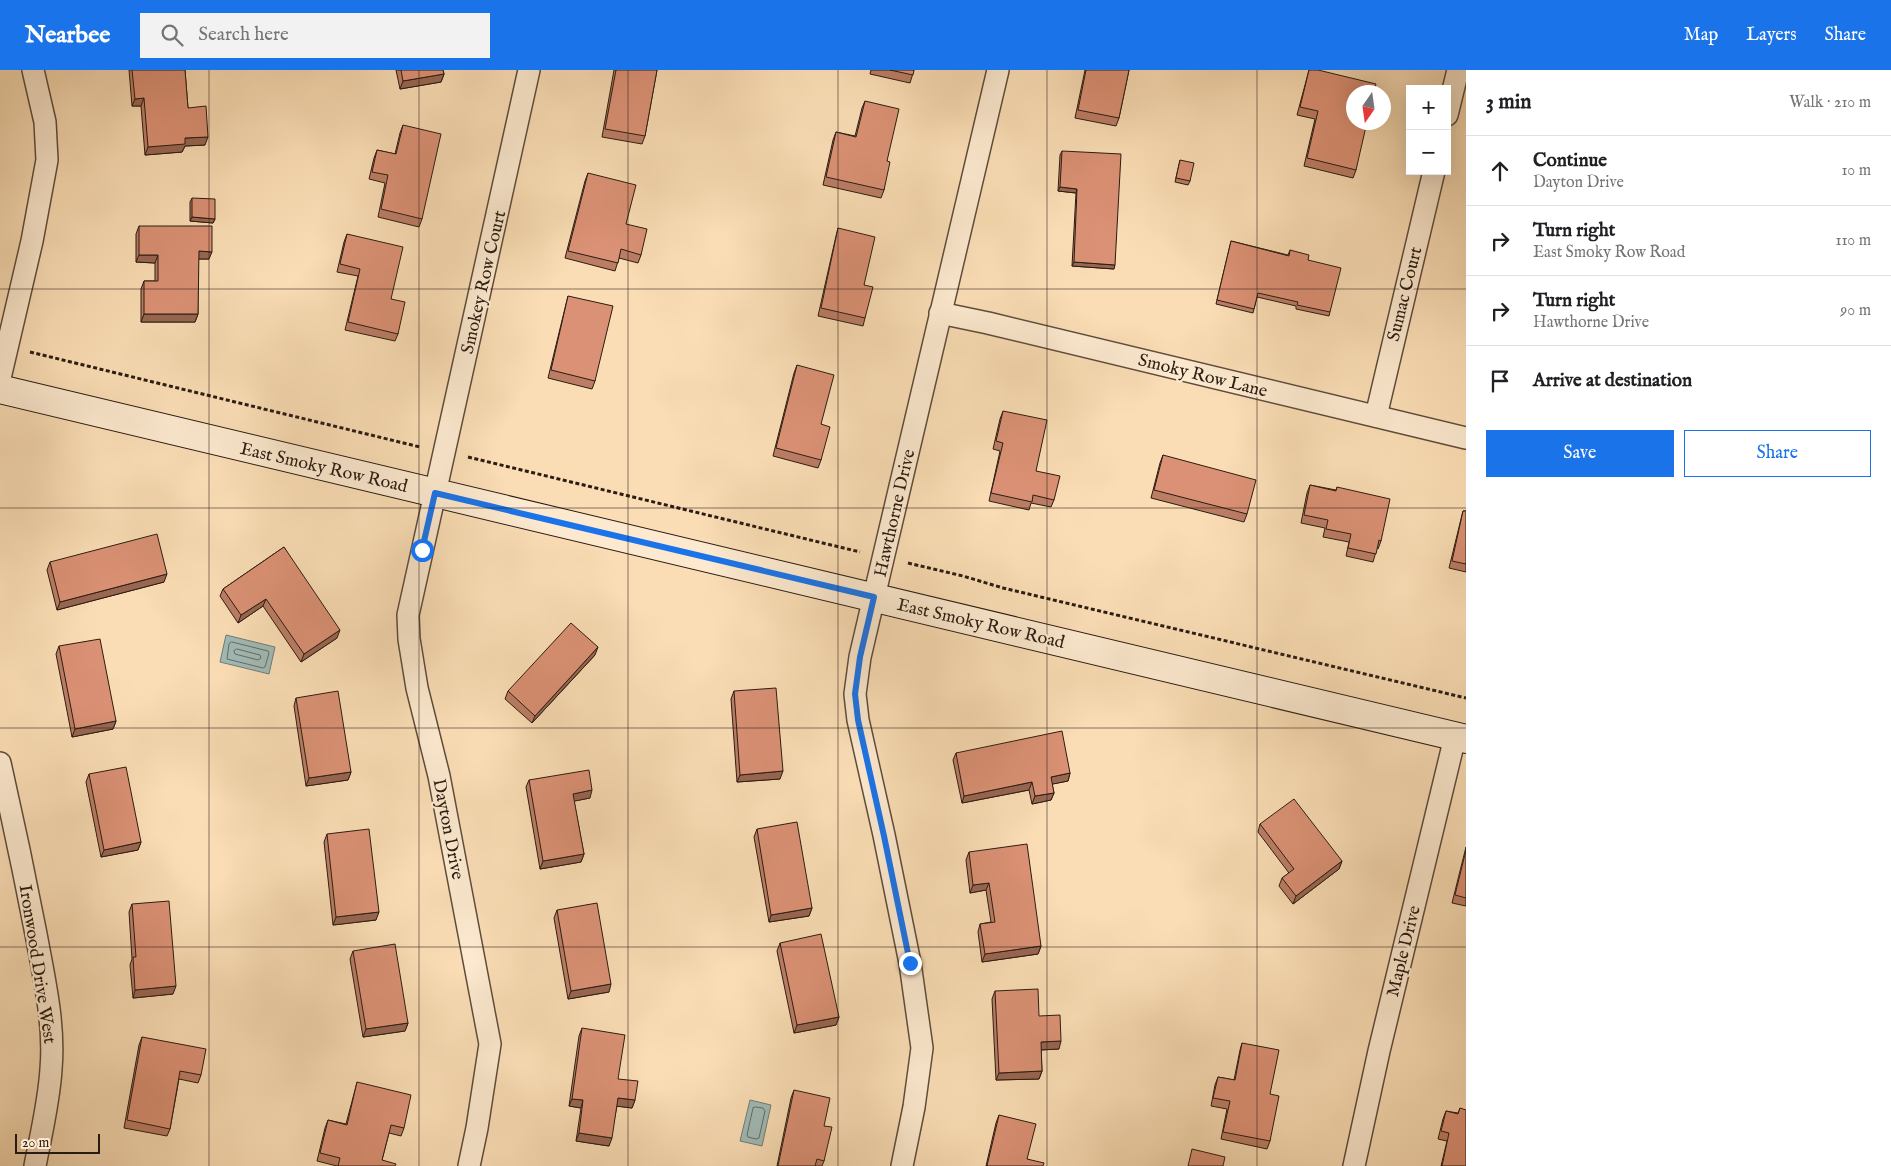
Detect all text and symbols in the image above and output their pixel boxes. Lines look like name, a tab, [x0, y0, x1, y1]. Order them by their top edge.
search box	[140, 13, 490, 58]
text: Nearbee	[25, 20, 110, 51]
icon: search	[158, 21, 186, 49]
text: Search here	[198, 23, 289, 47]
text: Map	[1684, 24, 1718, 47]
text: Layers	[1746, 24, 1797, 47]
text: Share	[1825, 24, 1866, 47]
north arrow	[1346, 85, 1391, 130]
map controls	[1406, 85, 1451, 175]
button: +	[1406, 85, 1451, 130]
text: 3 min	[1486, 89, 1531, 116]
text: Walk · 210 m	[1789, 93, 1871, 113]
button: −	[1406, 130, 1451, 175]
text: Continue	[1533, 149, 1607, 173]
icon: ahead	[1486, 157, 1514, 185]
text: 10 m	[1841, 161, 1871, 181]
text: Dayton Drive	[1533, 173, 1624, 193]
street label: Smokey Row Court	[457, 208, 512, 356]
text: Turn right	[1533, 219, 1615, 243]
icon: right	[1486, 227, 1514, 255]
text: 110 m	[1835, 231, 1871, 251]
text: East Smoky Row Road	[1533, 243, 1685, 263]
street label: Sumac Court	[1383, 245, 1428, 344]
text: Turn right	[1533, 289, 1615, 313]
icon: right	[1486, 297, 1514, 325]
text: 90 m	[1840, 301, 1871, 321]
text: Hawthorne Drive	[1533, 313, 1649, 333]
street label: Smoky Row Lane	[1136, 349, 1270, 404]
icon: arrive	[1486, 367, 1514, 395]
text: Arrive at destination	[1533, 369, 1692, 393]
button: Save	[1486, 430, 1674, 477]
button: Share	[1684, 430, 1871, 477]
street label: East Smoky Row Road	[238, 438, 410, 499]
street label: Hawthorne Drive	[870, 447, 921, 579]
route start	[411, 539, 434, 562]
street label: East Smoky Row Road	[895, 594, 1067, 655]
street label: Dayton Drive	[426, 777, 469, 882]
street label: Ironwood Drive West	[13, 883, 60, 1045]
street label: Maple Drive	[1382, 903, 1427, 999]
route end	[899, 952, 922, 975]
scale bar	[15, 1131, 100, 1154]
text: 20 m	[22, 1134, 49, 1152]

